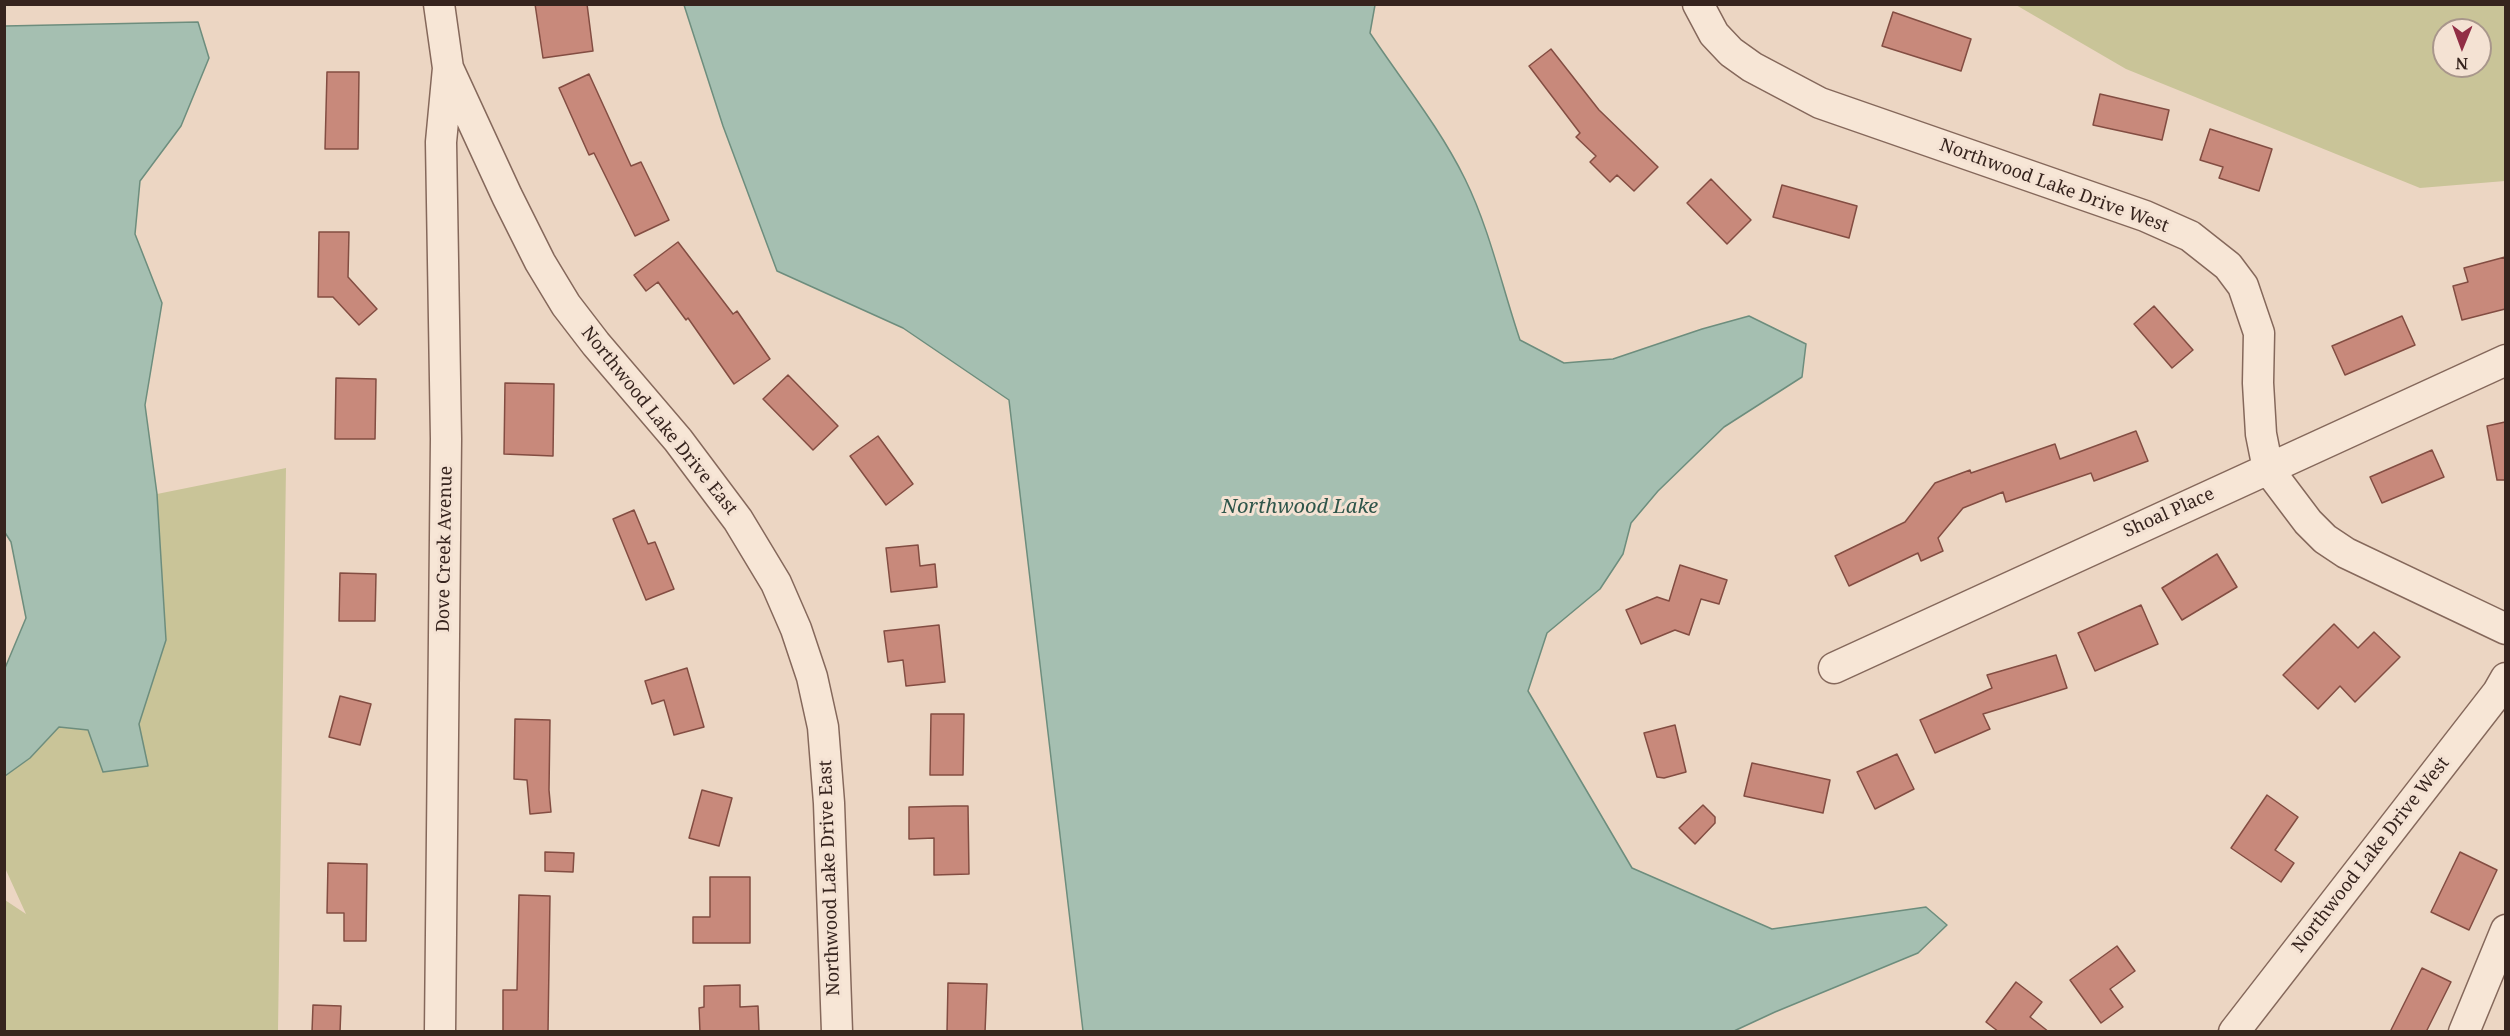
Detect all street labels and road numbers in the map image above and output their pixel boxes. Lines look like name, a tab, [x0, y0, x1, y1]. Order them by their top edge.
street label: Northwood Lake Drive West	[1937, 134, 2171, 238]
street label: Northwood Lake Drive East	[576, 322, 742, 520]
street label: Dove Creek Avenue	[433, 466, 457, 632]
street label: Shoal Place	[2120, 483, 2218, 543]
street label: Northwood Lake Drive West	[2288, 753, 2454, 957]
street label: Northwood Lake Drive East	[815, 760, 845, 996]

